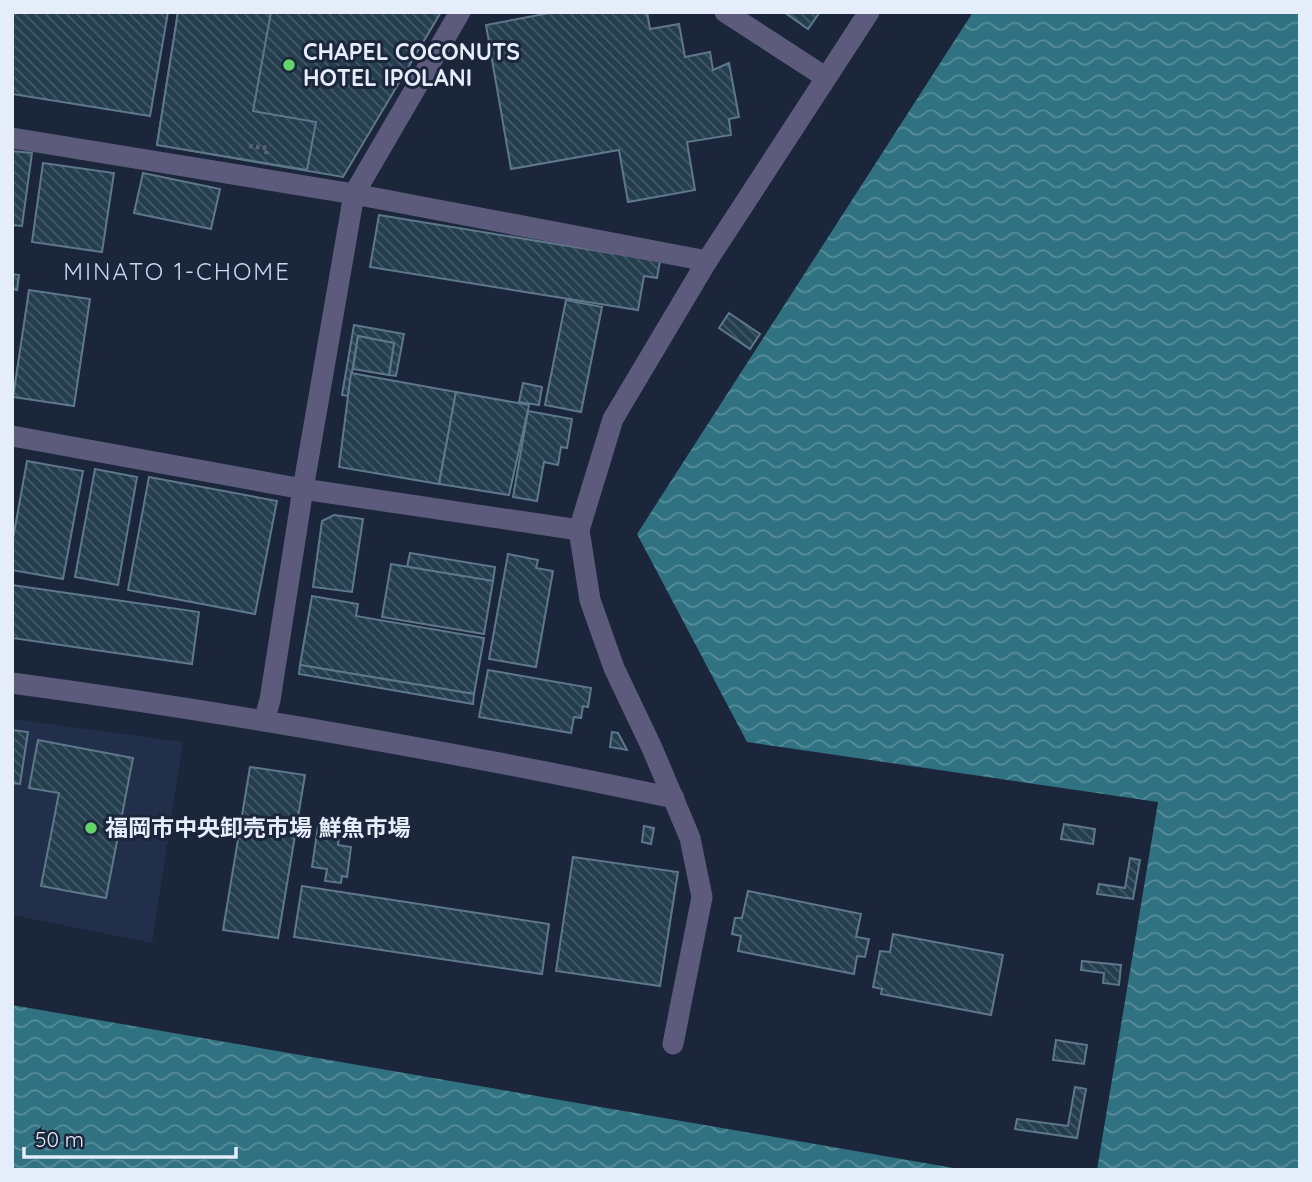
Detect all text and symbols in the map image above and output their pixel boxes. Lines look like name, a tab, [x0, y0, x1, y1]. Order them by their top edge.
place label: CHAPEL COCONUTS HOTEL IPOLANI	[303, 37, 520, 92]
marker: CHAPEL COCONUTS HOTEL IPOLANI	[281, 57, 297, 73]
district label: MINATO 1-CHOME	[63, 256, 291, 286]
place label: 福岡市中央卸売市場 鮮魚市場	[105, 813, 410, 842]
marker: 福岡市中央卸売市場 鮮魚市場	[83, 820, 99, 836]
scale bar	[24, 1116, 236, 1160]
text: 50 m	[35, 1126, 84, 1152]

